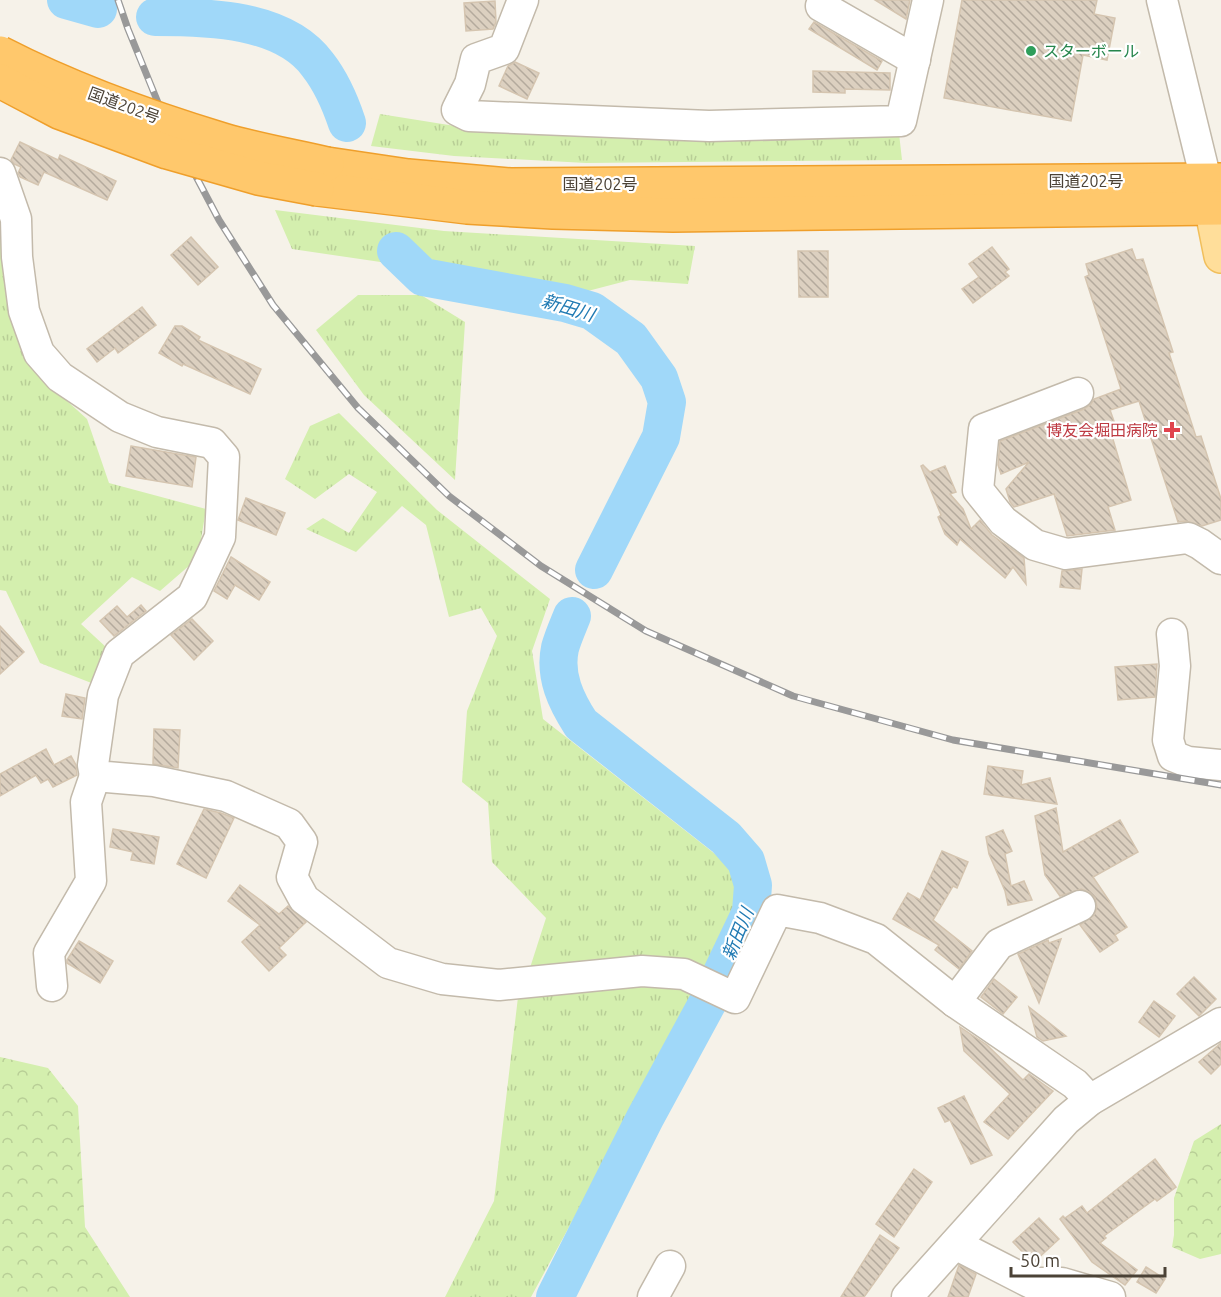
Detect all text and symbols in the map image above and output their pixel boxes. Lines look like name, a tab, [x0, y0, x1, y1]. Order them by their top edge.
place label: スターボール	[1043, 42, 1139, 60]
marker: スターボール	[1024, 44, 1038, 58]
street label: 国道202号	[86, 84, 162, 126]
street label: 国道202号	[1048, 172, 1124, 190]
street label: 国道202号	[562, 175, 638, 193]
water label: 新田川	[540, 290, 599, 325]
place label: 博友会堀田病院	[1046, 421, 1158, 439]
marker: 博友会堀田病院	[1163, 421, 1181, 439]
water label: 新田川	[718, 903, 757, 962]
scale bar	[1011, 1240, 1166, 1278]
text: 50 m	[1020, 1250, 1060, 1270]

